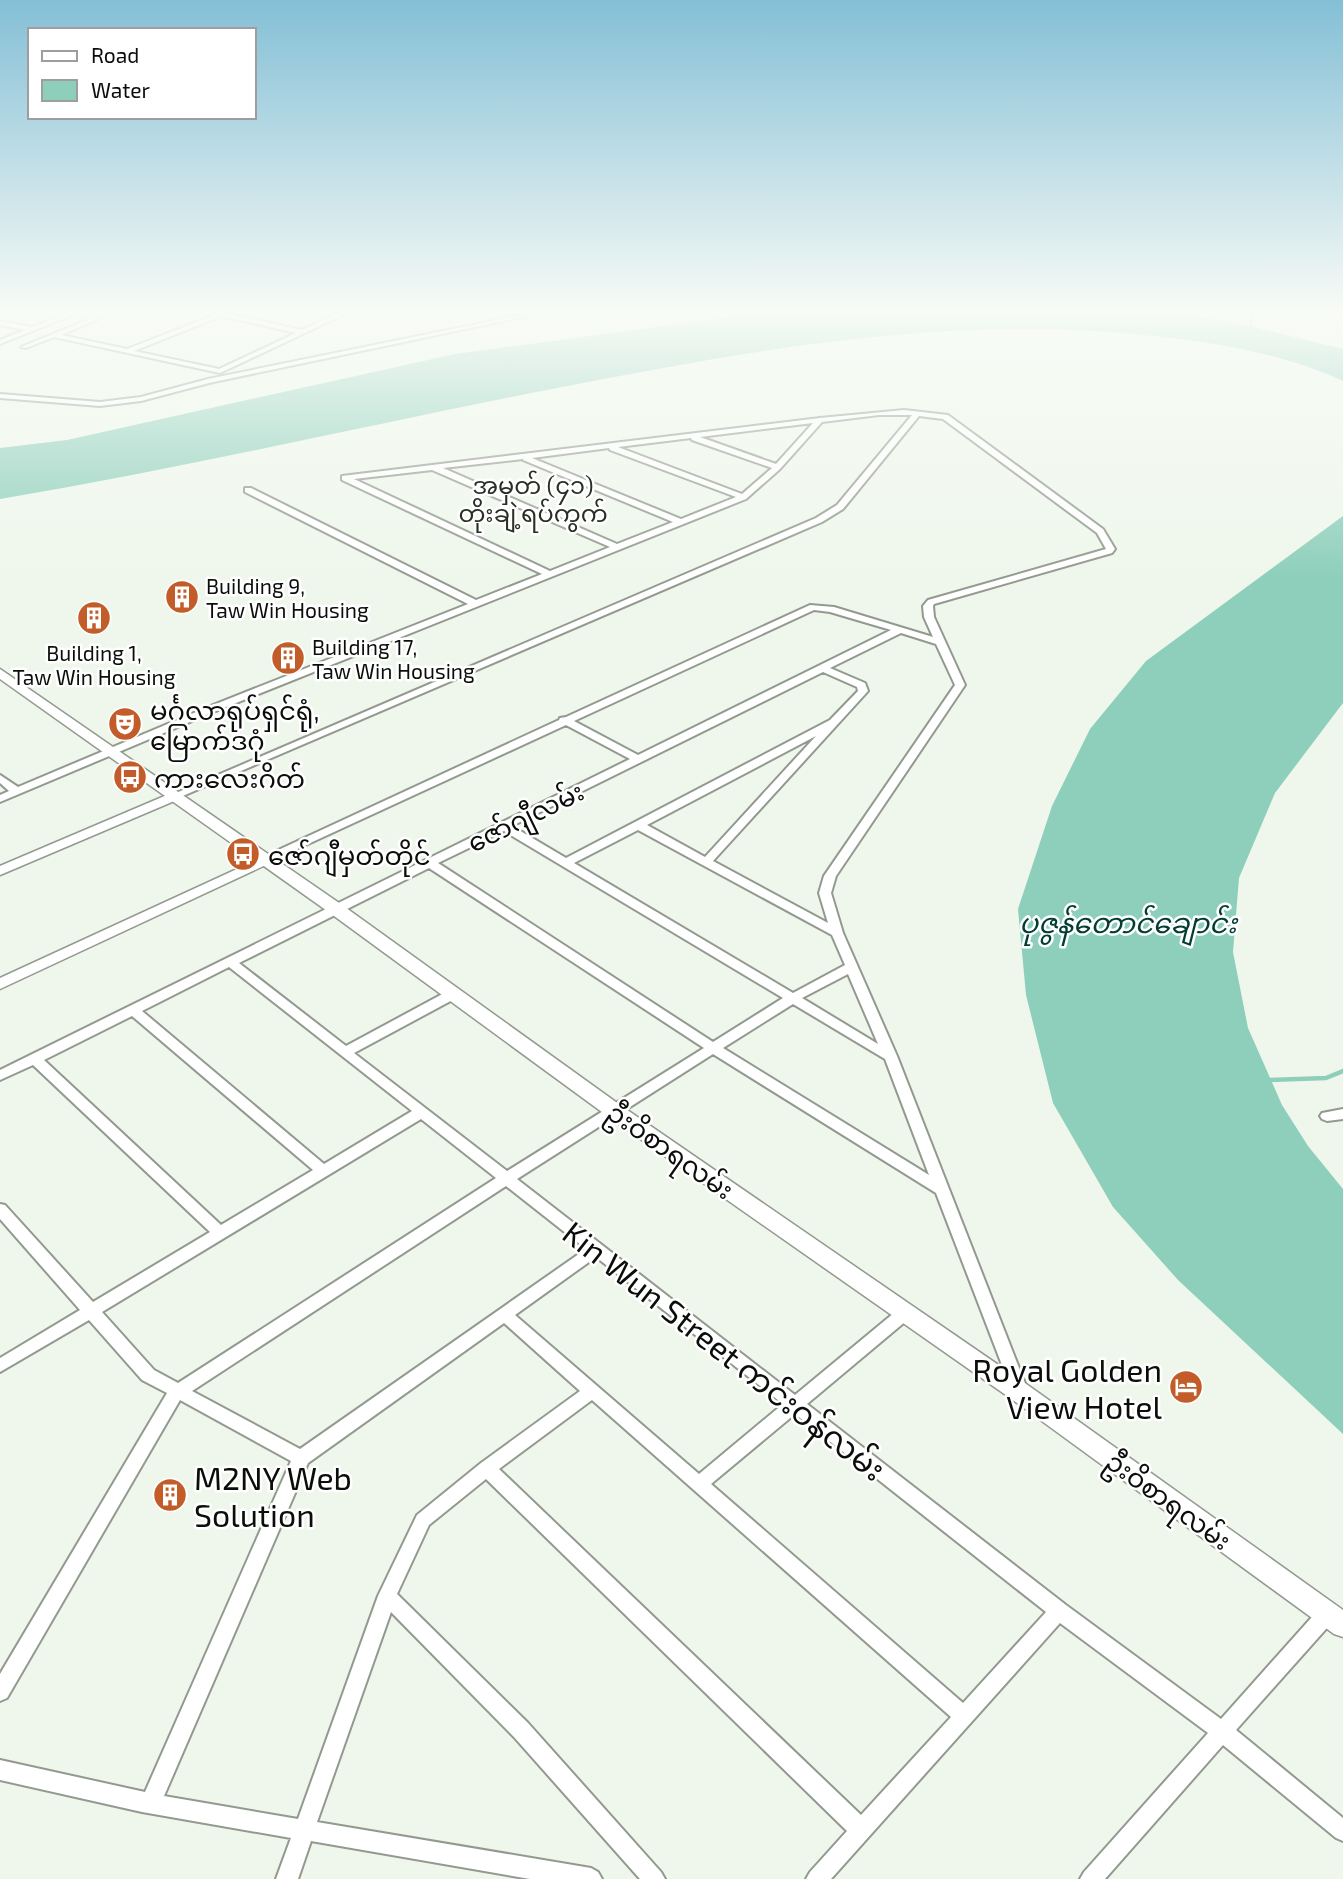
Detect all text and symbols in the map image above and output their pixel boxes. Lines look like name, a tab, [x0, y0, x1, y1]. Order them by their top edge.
legend	[28, 28, 256, 119]
text: Road	[91, 42, 139, 67]
text: Water	[91, 77, 150, 102]
district label: အမှတ် (၄၁) တိုးချဲ့ရပ်ကွက်	[458, 470, 608, 533]
place label: Building 9, Taw Win Housing	[206, 573, 369, 622]
building icon: Building 9, Taw Win Housing	[163, 578, 201, 616]
building icon: Building 1, Taw Win Housing	[75, 599, 113, 637]
place label: Building 17, Taw Win Housing	[312, 634, 475, 683]
building icon: Building 17, Taw Win Housing	[269, 639, 307, 677]
place label: Building 1, Taw Win Housing	[13, 640, 176, 689]
place label: မင်္ဂလာရုပ်ရှင်ရုံ, မြောက်ဒဂုံ	[150, 694, 319, 762]
theatre icon: မင်္ဂလာရုပ်ရှင်ရုံ, မြောက်ဒဂုံ	[106, 705, 144, 743]
bus stop icon: ကားလေးဂိတ်	[111, 758, 149, 796]
place label: ကားလေးဂိတ်	[154, 762, 305, 793]
street label: ဇော်ဂျီလမ်း	[462, 775, 591, 864]
bus stop icon: ဇော်ဂျီမှတ်တိုင်	[224, 835, 262, 873]
place label: ဇော်ဂျီမှတ်တိုင်	[268, 839, 431, 877]
water label: ပုဇွန်တောင်ချောင်း	[1019, 904, 1239, 947]
street label: ဦးဝိစာရလမ်း	[598, 1095, 740, 1211]
street label: Kin Wun Street ကင်းဝန်လမ်း	[551, 1211, 895, 1495]
place label: Royal Golden View Hotel	[972, 1350, 1162, 1425]
hotel icon: Royal Golden View Hotel	[1167, 1368, 1205, 1406]
street label: ဦးဝိစာရလမ်း	[1096, 1444, 1238, 1561]
place label: M2NY Web Solution	[194, 1458, 352, 1533]
building icon: M2NY Web Solution	[151, 1476, 189, 1514]

